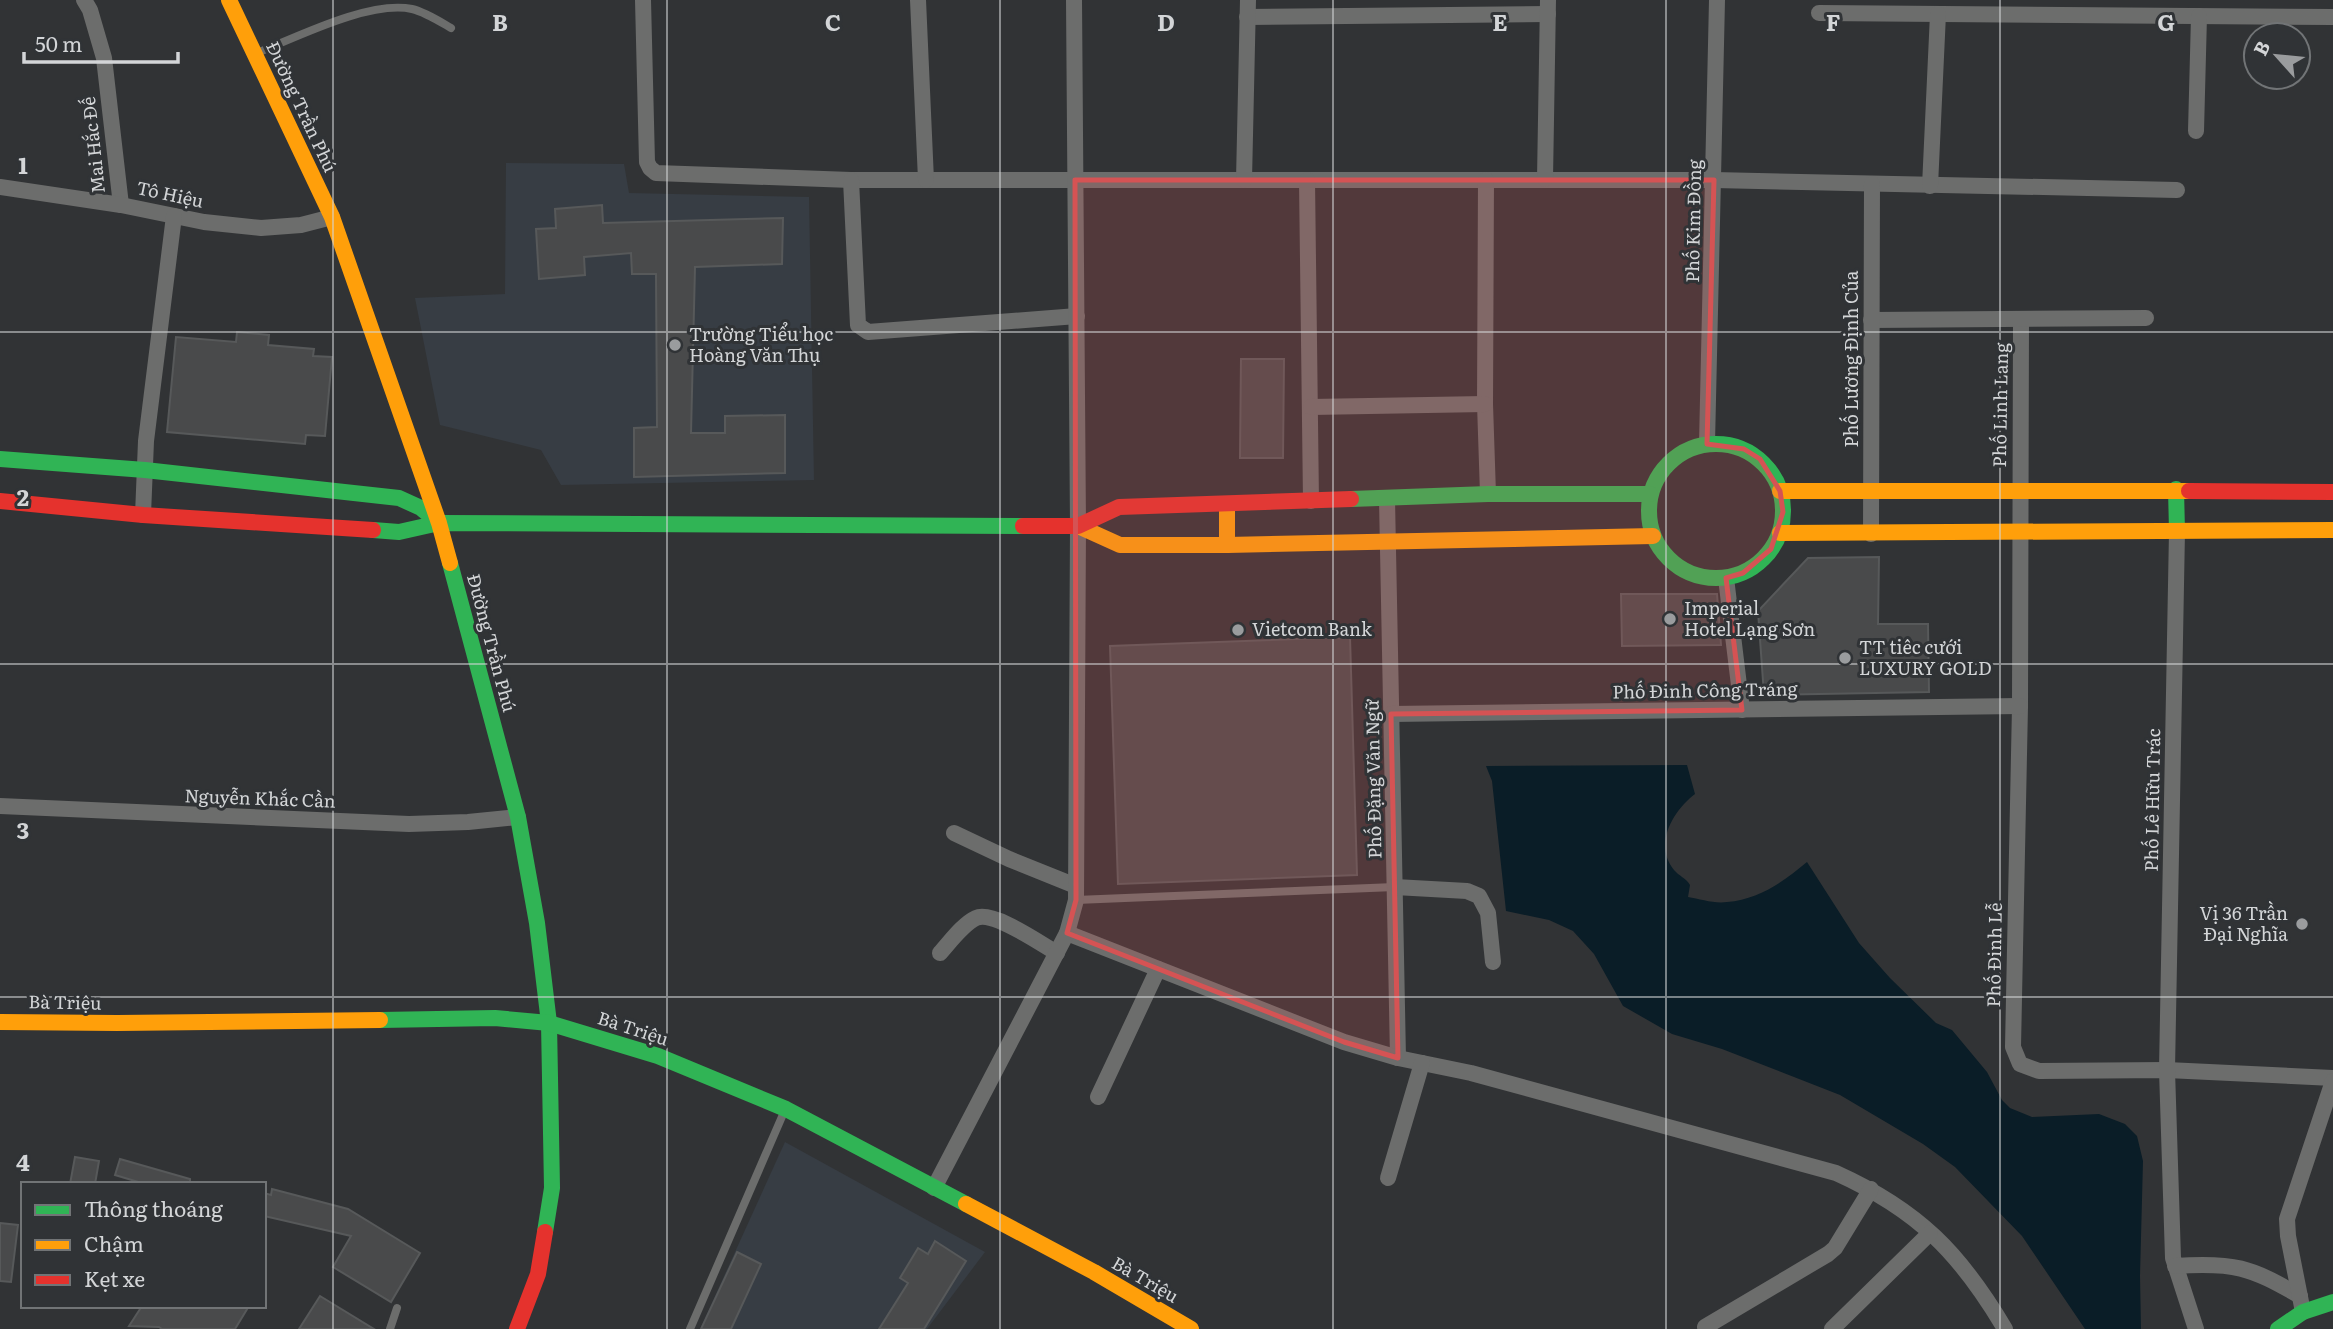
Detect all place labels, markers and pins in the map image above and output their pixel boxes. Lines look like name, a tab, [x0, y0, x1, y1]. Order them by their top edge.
place label: Trường Tiểu học Hoàng Văn Thụ	[689, 320, 833, 368]
marker: Trường Tiểu học Hoàng Văn Thụ	[667, 337, 683, 353]
place label: Imperial Hotel Lạng Sơn	[1684, 594, 1815, 642]
marker: Imperial Hotel Lạng Sơn	[1662, 611, 1678, 627]
place label: Vietcom Bank	[1252, 615, 1373, 642]
marker: Vietcom Bank	[1230, 622, 1246, 638]
place label: TT tiêc cưới LUXURY GOLD	[1859, 633, 1992, 681]
marker: TT tiêc cưới LUXURY GOLD	[1837, 650, 1853, 666]
place label: Vị 36 Trần Đại Nghĩa	[2200, 899, 2288, 947]
marker: Vị 36 Trần Đại Nghĩa	[2294, 916, 2310, 932]

